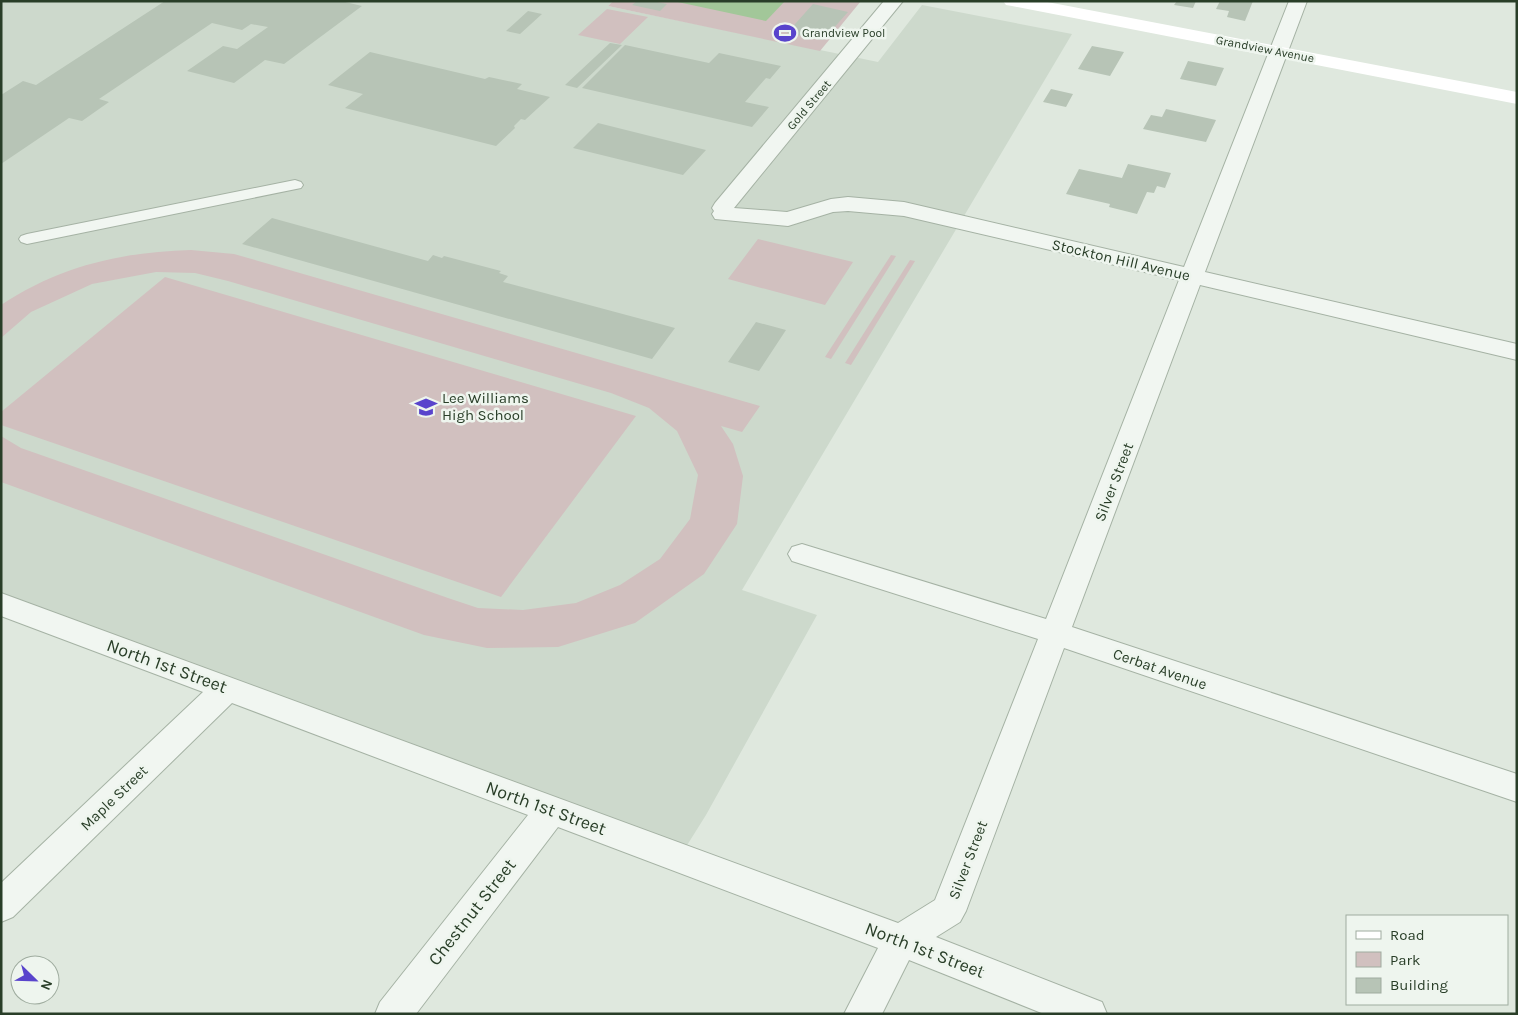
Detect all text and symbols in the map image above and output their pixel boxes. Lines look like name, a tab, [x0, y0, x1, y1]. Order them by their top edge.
sports icon: Grandview Pool	[772, 20, 798, 46]
place label: Grandview Pool	[802, 26, 885, 40]
street label: Grandview Avenue	[1215, 33, 1315, 65]
street label: Gold Street	[784, 77, 834, 133]
street label: Stockton Hill Avenue	[1050, 235, 1192, 285]
place label: Lee Williams High School	[442, 389, 529, 424]
school or university icon: Lee Williams High School	[413, 394, 439, 420]
street label: Silver Street	[1091, 440, 1137, 524]
street label: North 1st Street	[104, 634, 230, 698]
street label: Cerbat Avenue	[1111, 645, 1209, 693]
street label: Maple Street	[77, 761, 152, 834]
street label: North 1st Street	[483, 776, 609, 840]
street label: Silver Street	[945, 818, 991, 902]
street label: Chestnut Street	[423, 854, 521, 970]
legend	[1346, 915, 1508, 1005]
street label: North 1st Street	[862, 917, 988, 983]
text: Road	[1390, 926, 1425, 944]
text: Park	[1390, 951, 1420, 969]
north arrow	[10, 955, 60, 1005]
text: Building	[1390, 976, 1448, 994]
text: N	[37, 977, 56, 993]

